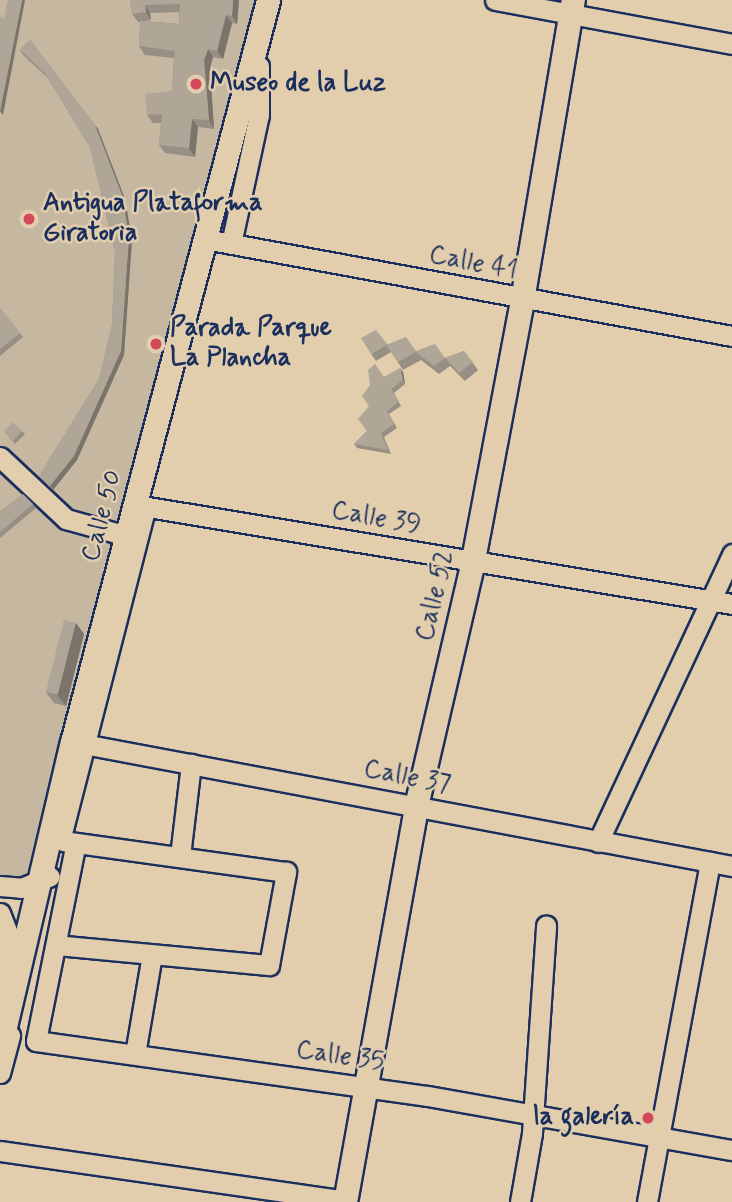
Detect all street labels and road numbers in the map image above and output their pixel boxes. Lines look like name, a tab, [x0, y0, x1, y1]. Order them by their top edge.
street label: Calle 41	[426, 240, 520, 288]
street label: Calle 50	[76, 467, 130, 565]
street label: Calle 39	[329, 496, 423, 542]
street label: Calle 52	[410, 548, 462, 644]
street label: Calle 37	[361, 754, 453, 802]
street label: Calle 35	[294, 1035, 386, 1079]

